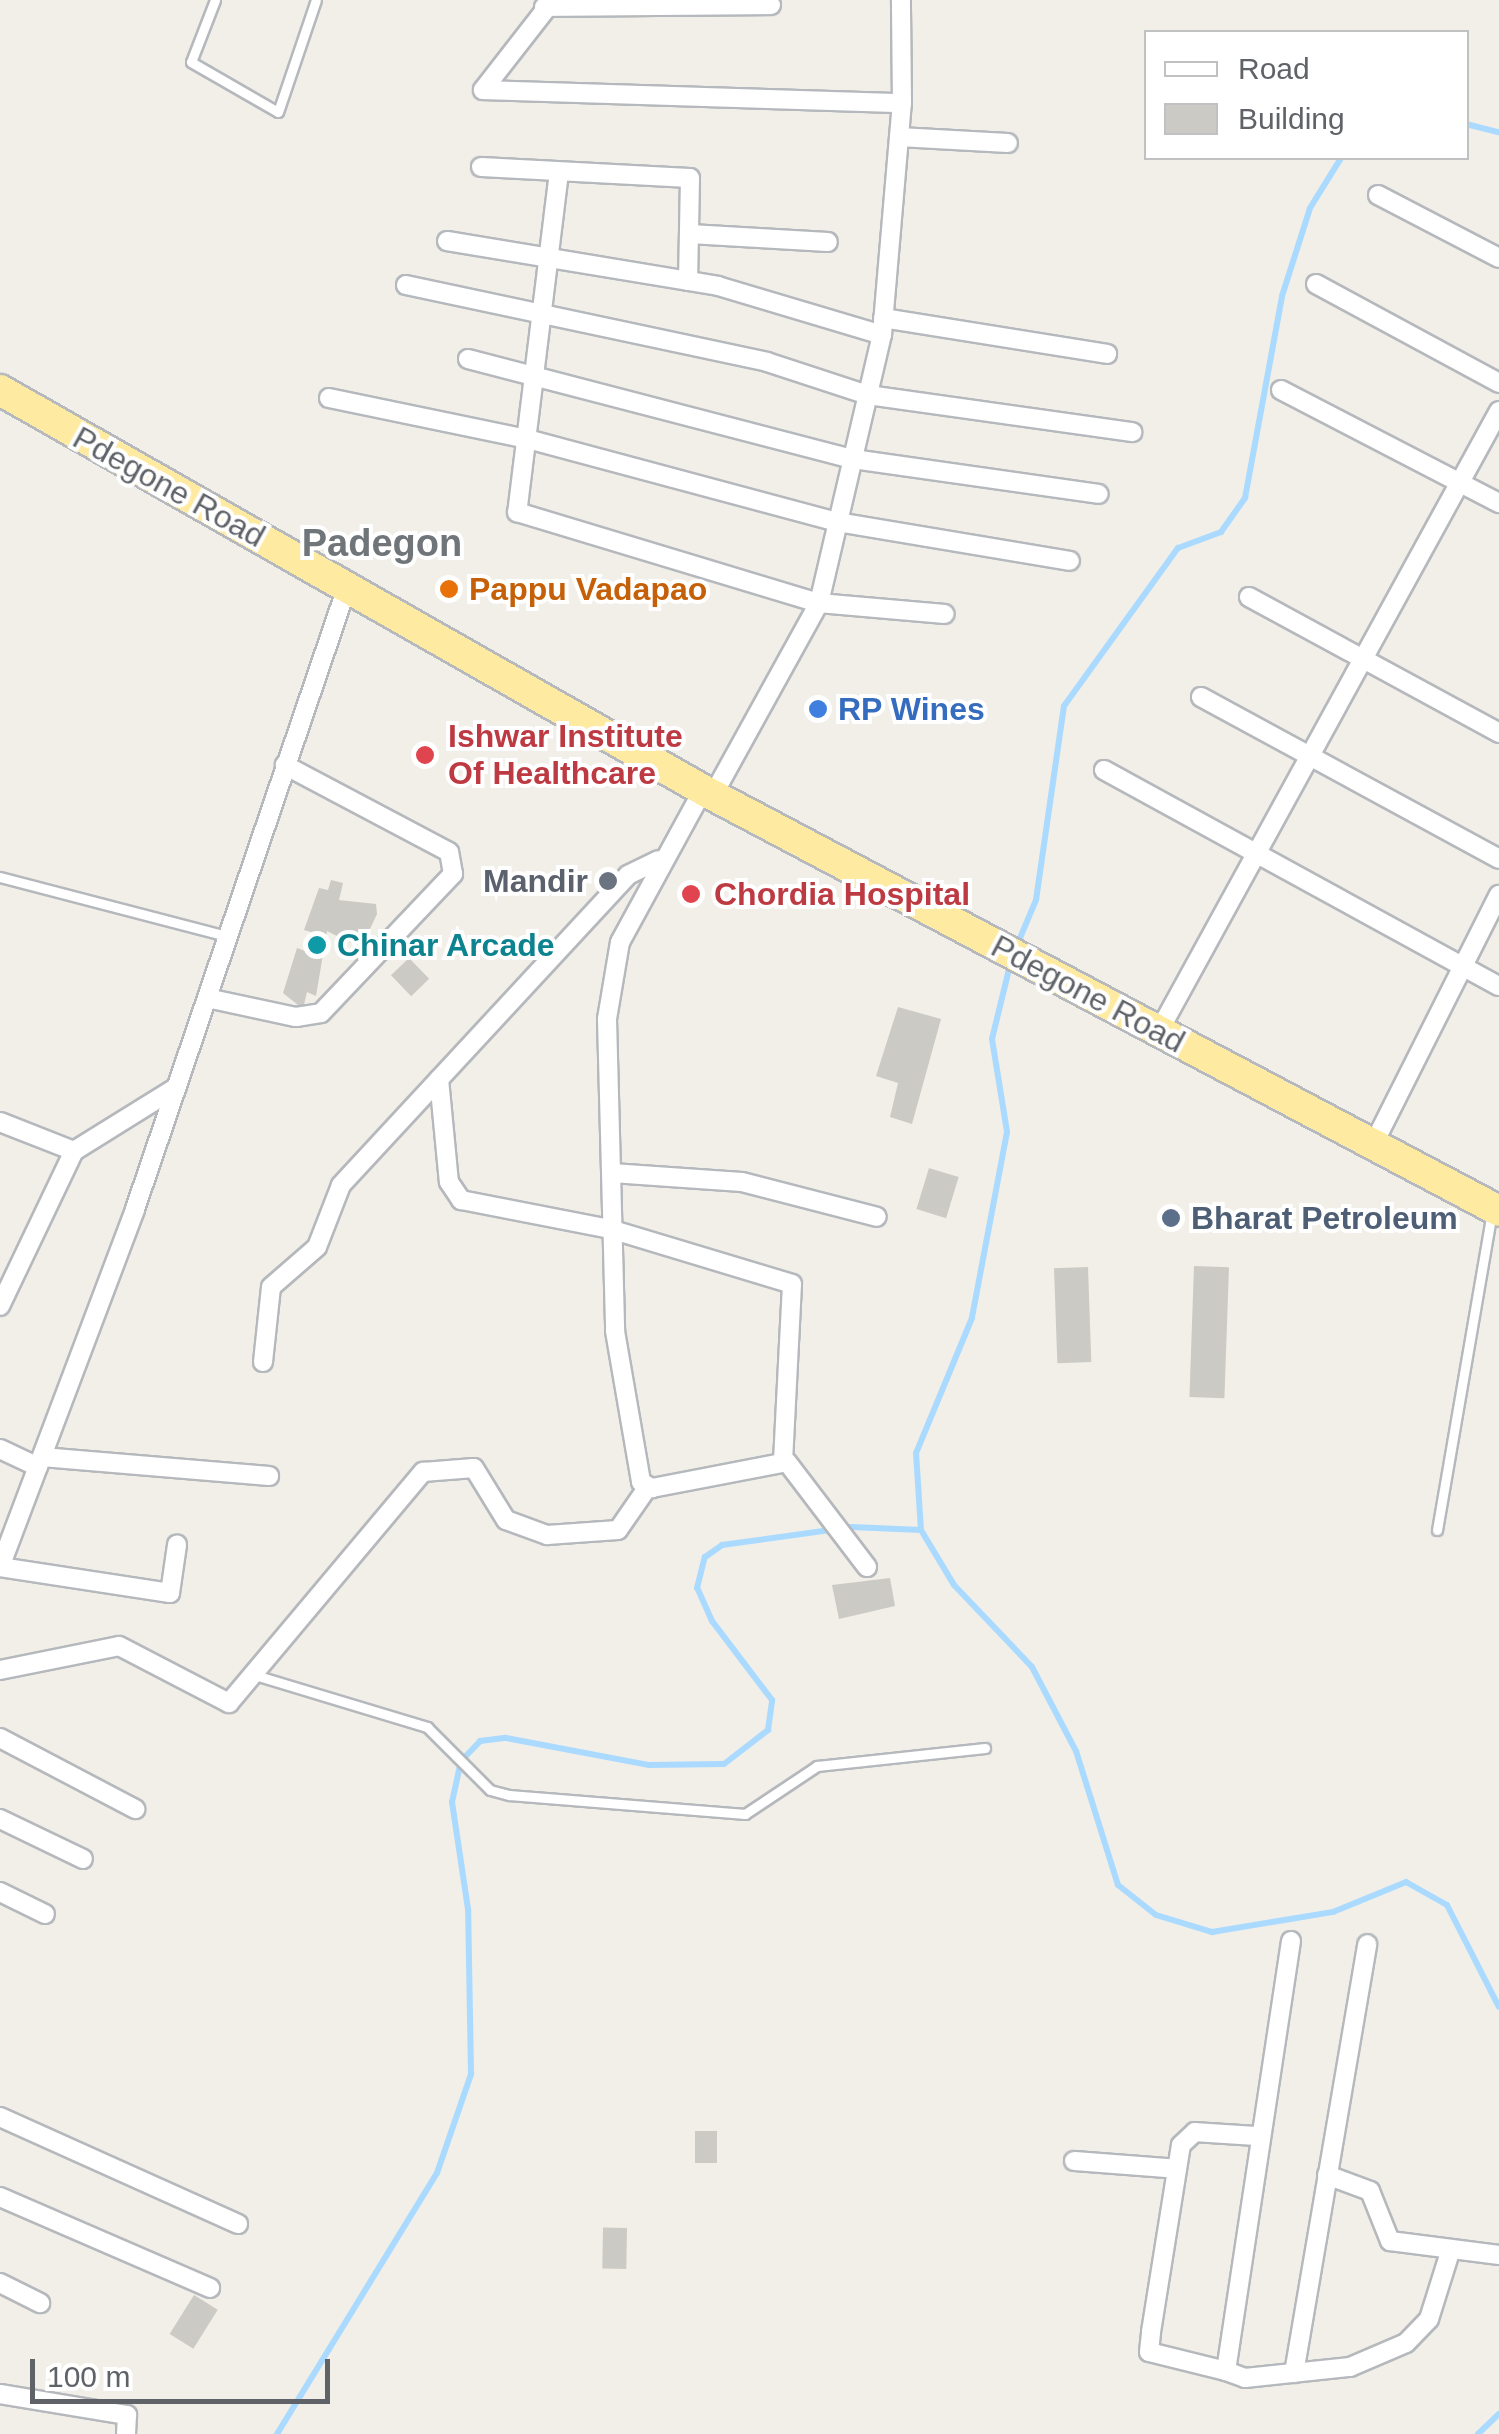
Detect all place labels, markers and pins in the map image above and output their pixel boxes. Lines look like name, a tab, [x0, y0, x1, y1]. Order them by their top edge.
place label: Pappu Vadapao	[469, 570, 707, 608]
marker: Pappu Vadapao	[438, 578, 460, 600]
place label: RP Wines	[838, 690, 985, 728]
marker: RP Wines	[807, 698, 829, 720]
place label: Ishwar Institute Of Healthcare	[448, 718, 683, 793]
marker: Ishwar Institute Of Healthcare	[412, 742, 438, 768]
place label: Mandir	[483, 862, 588, 900]
marker: Mandir	[597, 870, 619, 892]
place label: Chordia Hospital	[714, 875, 970, 913]
marker: Chordia Hospital	[678, 881, 704, 907]
place label: Chinar Arcade	[337, 926, 556, 964]
marker: Chinar Arcade	[306, 934, 328, 956]
place label: Bharat Petroleum	[1191, 1199, 1458, 1237]
marker: Bharat Petroleum	[1160, 1207, 1182, 1229]

